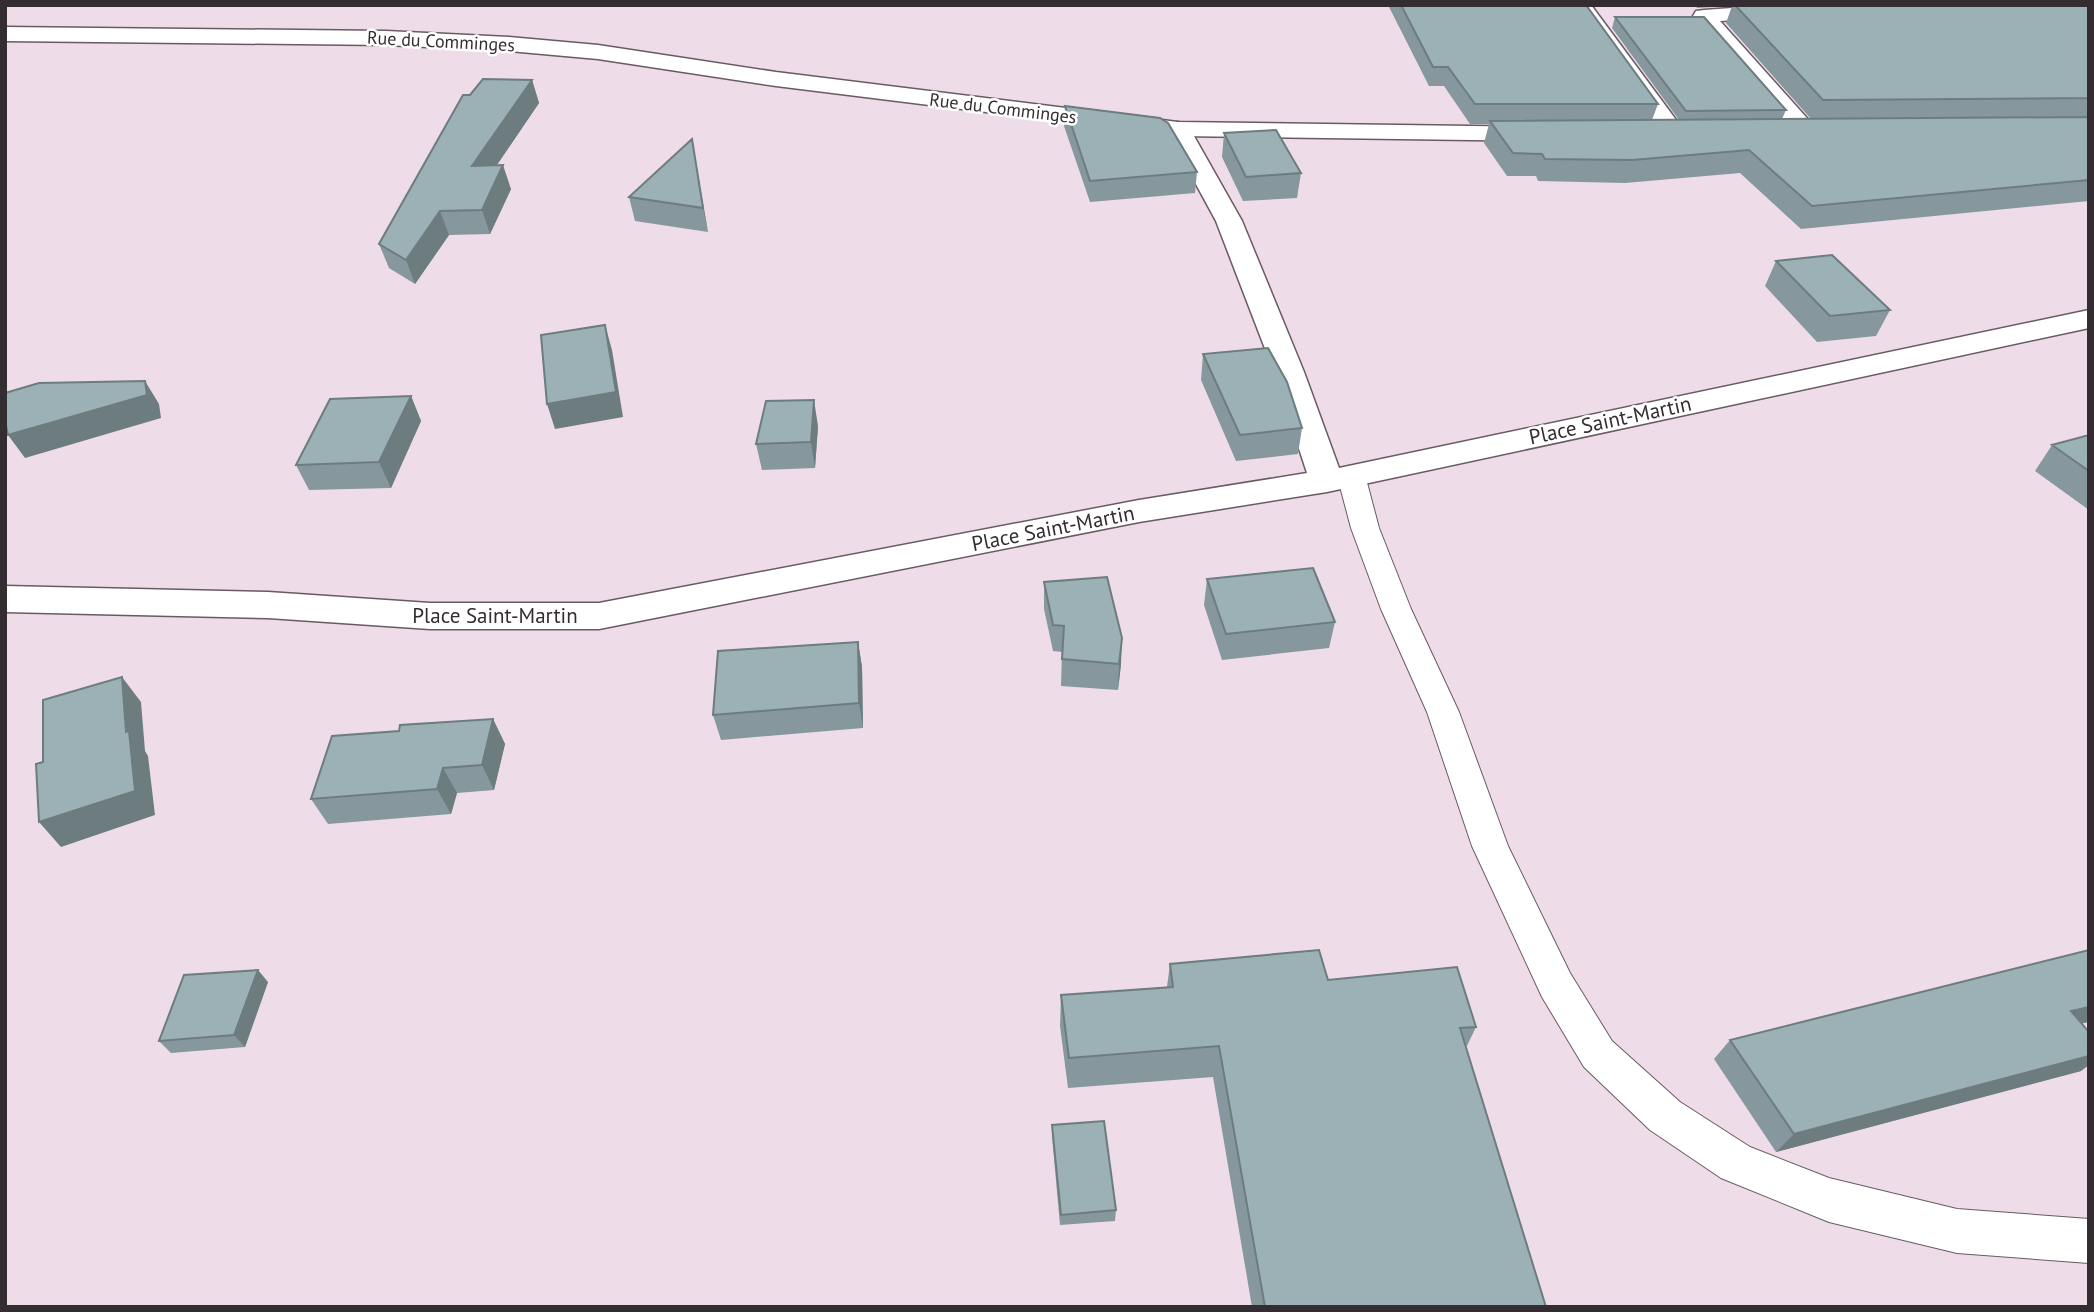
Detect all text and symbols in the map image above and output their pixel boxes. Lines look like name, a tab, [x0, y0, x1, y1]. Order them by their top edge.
street label: Rue du Comminges	[367, 26, 515, 56]
street label: Rue du Comminges	[928, 88, 1078, 128]
street label: Place Saint-Martin	[1526, 390, 1694, 450]
street label: Place Saint-Martin	[969, 499, 1137, 557]
street label: Place Saint-Martin	[412, 602, 578, 629]

